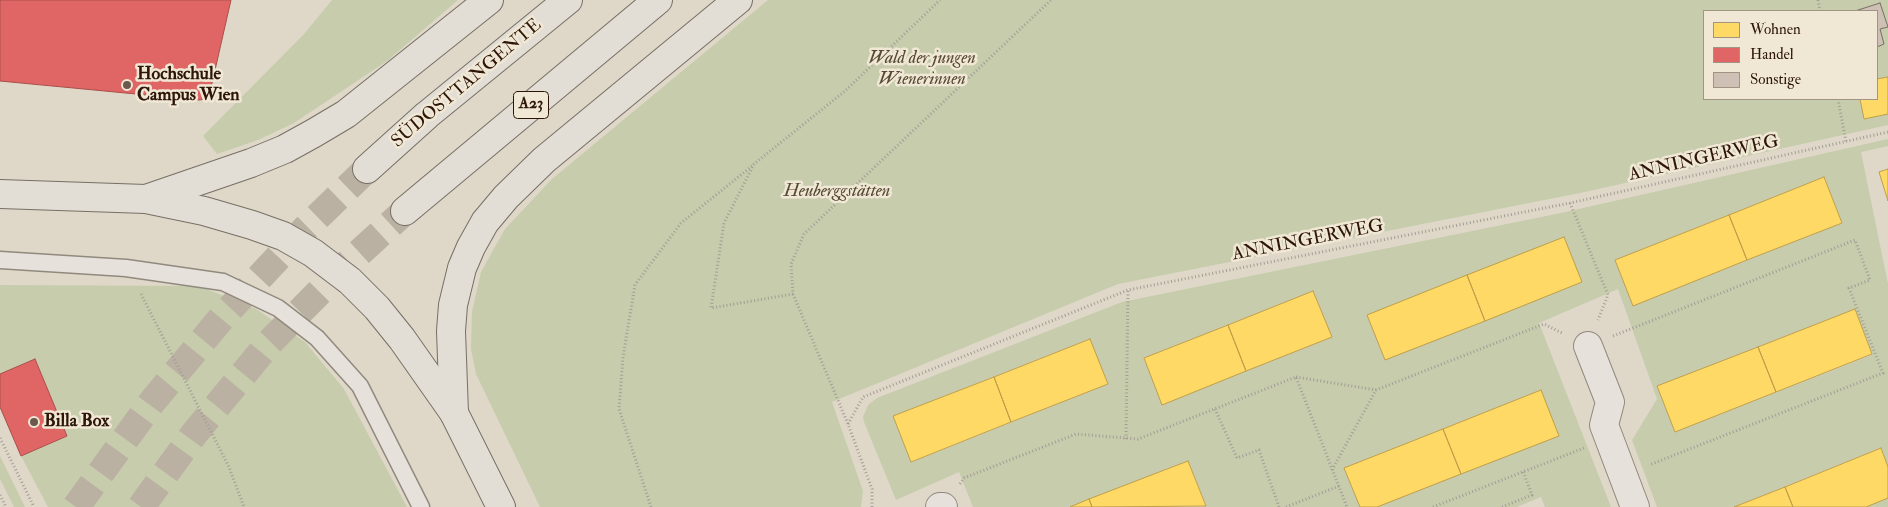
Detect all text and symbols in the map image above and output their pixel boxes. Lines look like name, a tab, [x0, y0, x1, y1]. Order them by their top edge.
legend	[1703, 10, 1878, 100]
street label: SÜDOSTTANGENTE	[388, 15, 546, 153]
text: Wohnen	[1750, 20, 1801, 39]
text: Handel	[1750, 45, 1794, 64]
park label: Wald der jungen Wienerinnen	[868, 48, 976, 90]
place label: Hochschule Campus Wien	[137, 64, 240, 106]
text: Sonstige	[1750, 70, 1801, 89]
marker: Hochschule Campus Wien	[121, 79, 133, 91]
road number: A23	[514, 92, 548, 118]
street label: ANNINGERWEG	[1627, 131, 1781, 187]
park label: Heuberggstätten	[784, 181, 890, 203]
street label: ANNINGERWEG	[1231, 216, 1385, 266]
place label: Billa Box	[44, 411, 109, 433]
marker: Billa Box	[28, 416, 40, 428]

